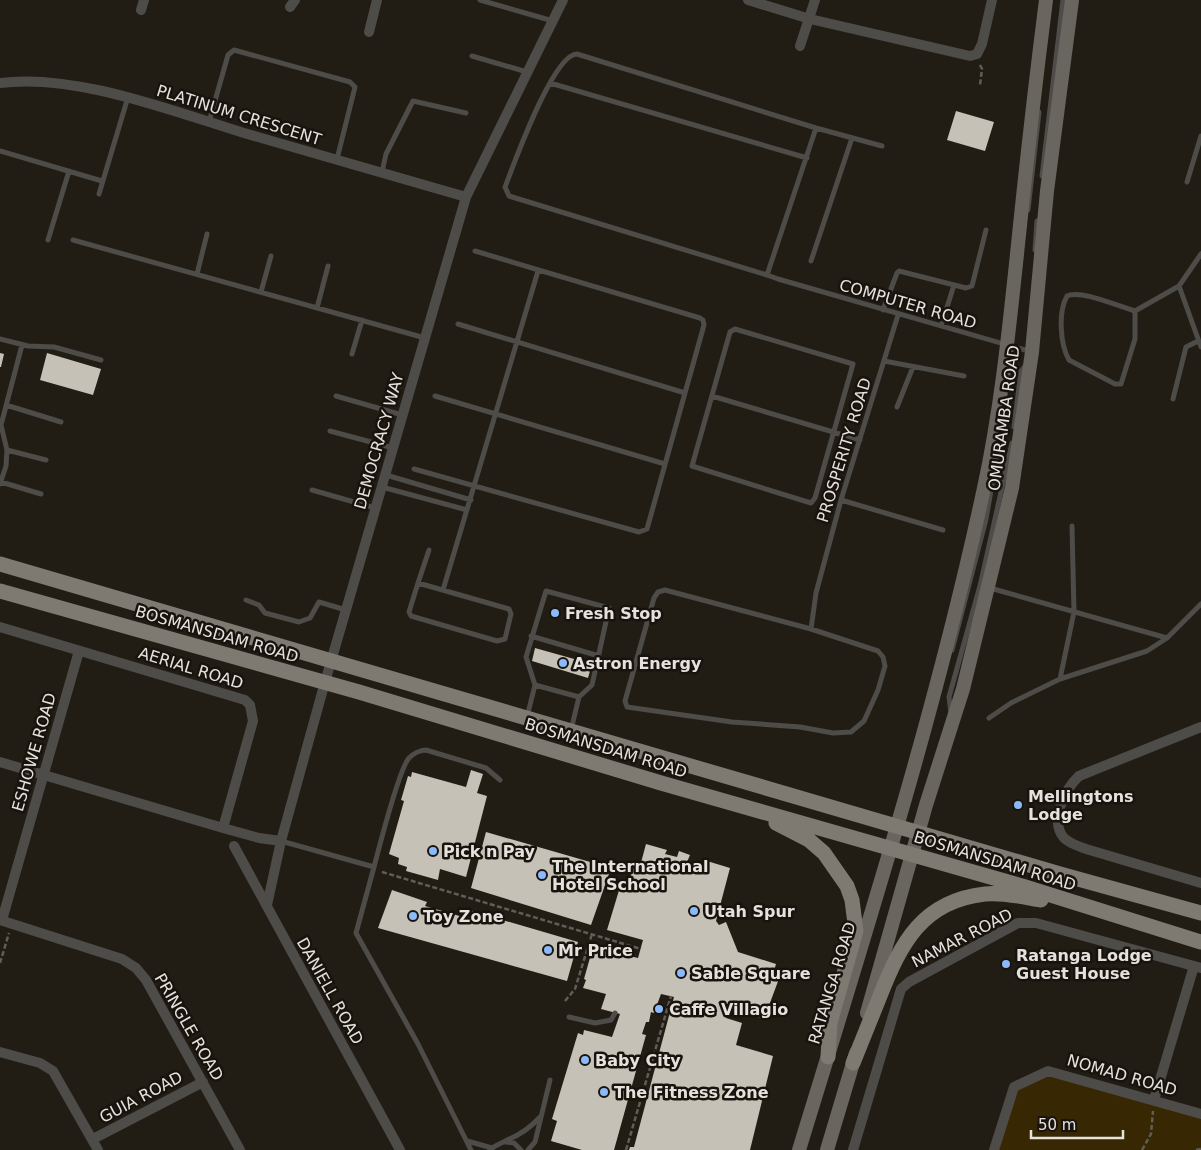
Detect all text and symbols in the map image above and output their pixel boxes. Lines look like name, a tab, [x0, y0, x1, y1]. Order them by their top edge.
street label: PLATINUM CRESCENT	[154, 81, 324, 149]
street label: COMPUTER ROAD	[837, 275, 979, 333]
street label: OMURAMBA ROAD	[984, 344, 1024, 492]
street label: DEMOCRACY WAY	[350, 370, 408, 512]
street label: PROSPERITY ROAD	[813, 375, 875, 525]
street label: BOSMANSDAM ROAD	[133, 602, 301, 666]
place label: Fresh Stop	[565, 604, 662, 623]
marker: Fresh Stop	[549, 607, 561, 619]
street label: AERIAL ROAD	[136, 643, 246, 693]
place label: Astron Energy	[573, 654, 702, 673]
marker: Astron Energy	[557, 657, 569, 669]
street label: ESHOWE ROAD	[8, 690, 60, 814]
street label: BOSMANSDAM ROAD	[522, 714, 690, 782]
place label: Mellingtons Lodge	[1028, 787, 1134, 824]
marker: Mellingtons Lodge	[1012, 799, 1024, 811]
street label: BOSMANSDAM ROAD	[911, 827, 1079, 895]
place label: Pick n Pay	[443, 842, 535, 861]
marker: Pick n Pay	[427, 845, 439, 857]
place label: The International Hotel School	[552, 857, 708, 894]
marker: The International Hotel School	[536, 869, 548, 881]
place label: Utah Spur	[704, 902, 795, 921]
street label: NAMAR ROAD	[908, 904, 1016, 972]
marker: Utah Spur	[688, 905, 700, 917]
place label: Toy Zone	[423, 907, 504, 926]
marker: Toy Zone	[407, 910, 419, 922]
street label: RATANGA ROAD	[804, 920, 860, 1046]
street label: DANIELL ROAD	[293, 934, 367, 1048]
place label: Mr Price	[558, 941, 633, 960]
marker: Mr Price	[542, 944, 554, 956]
place label: Ratanga Lodge Guest House	[1016, 946, 1152, 983]
marker: Ratanga Lodge Guest House	[1000, 958, 1012, 970]
place label: Sable Square	[691, 964, 811, 983]
marker: Sable Square	[675, 967, 687, 979]
street label: PRINGLE ROAD	[151, 970, 227, 1084]
place label: Caffe Villagio	[669, 1000, 788, 1019]
marker: Caffe Villagio	[653, 1003, 665, 1015]
street label: NOMAD ROAD	[1065, 1050, 1179, 1100]
place label: Baby City	[595, 1051, 681, 1070]
marker: Baby City	[579, 1054, 591, 1066]
street label: GUIA ROAD	[96, 1067, 186, 1127]
place label: The Fitness Zone	[614, 1083, 769, 1102]
marker: The Fitness Zone	[598, 1086, 610, 1098]
scale bar	[1031, 1108, 1124, 1140]
text: 50 m	[1038, 1116, 1076, 1134]

